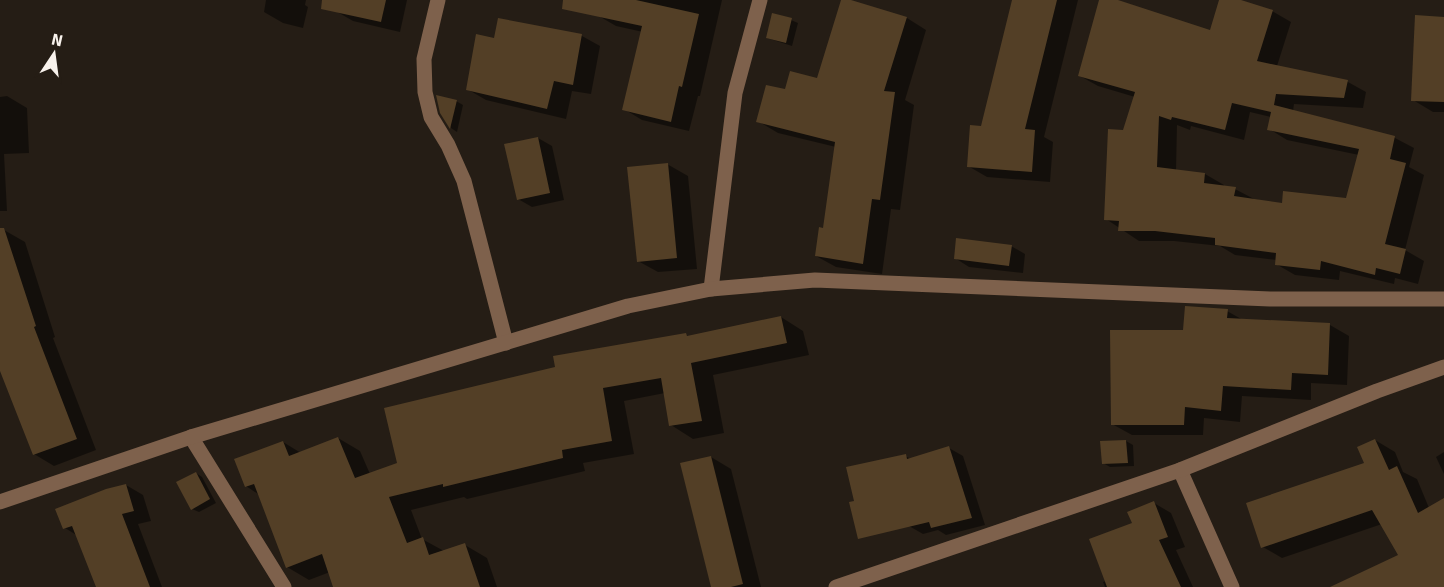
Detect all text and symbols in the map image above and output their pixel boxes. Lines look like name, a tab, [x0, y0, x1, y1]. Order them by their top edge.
north arrow	[24, 24, 84, 84]
text: N	[49, 29, 65, 51]

